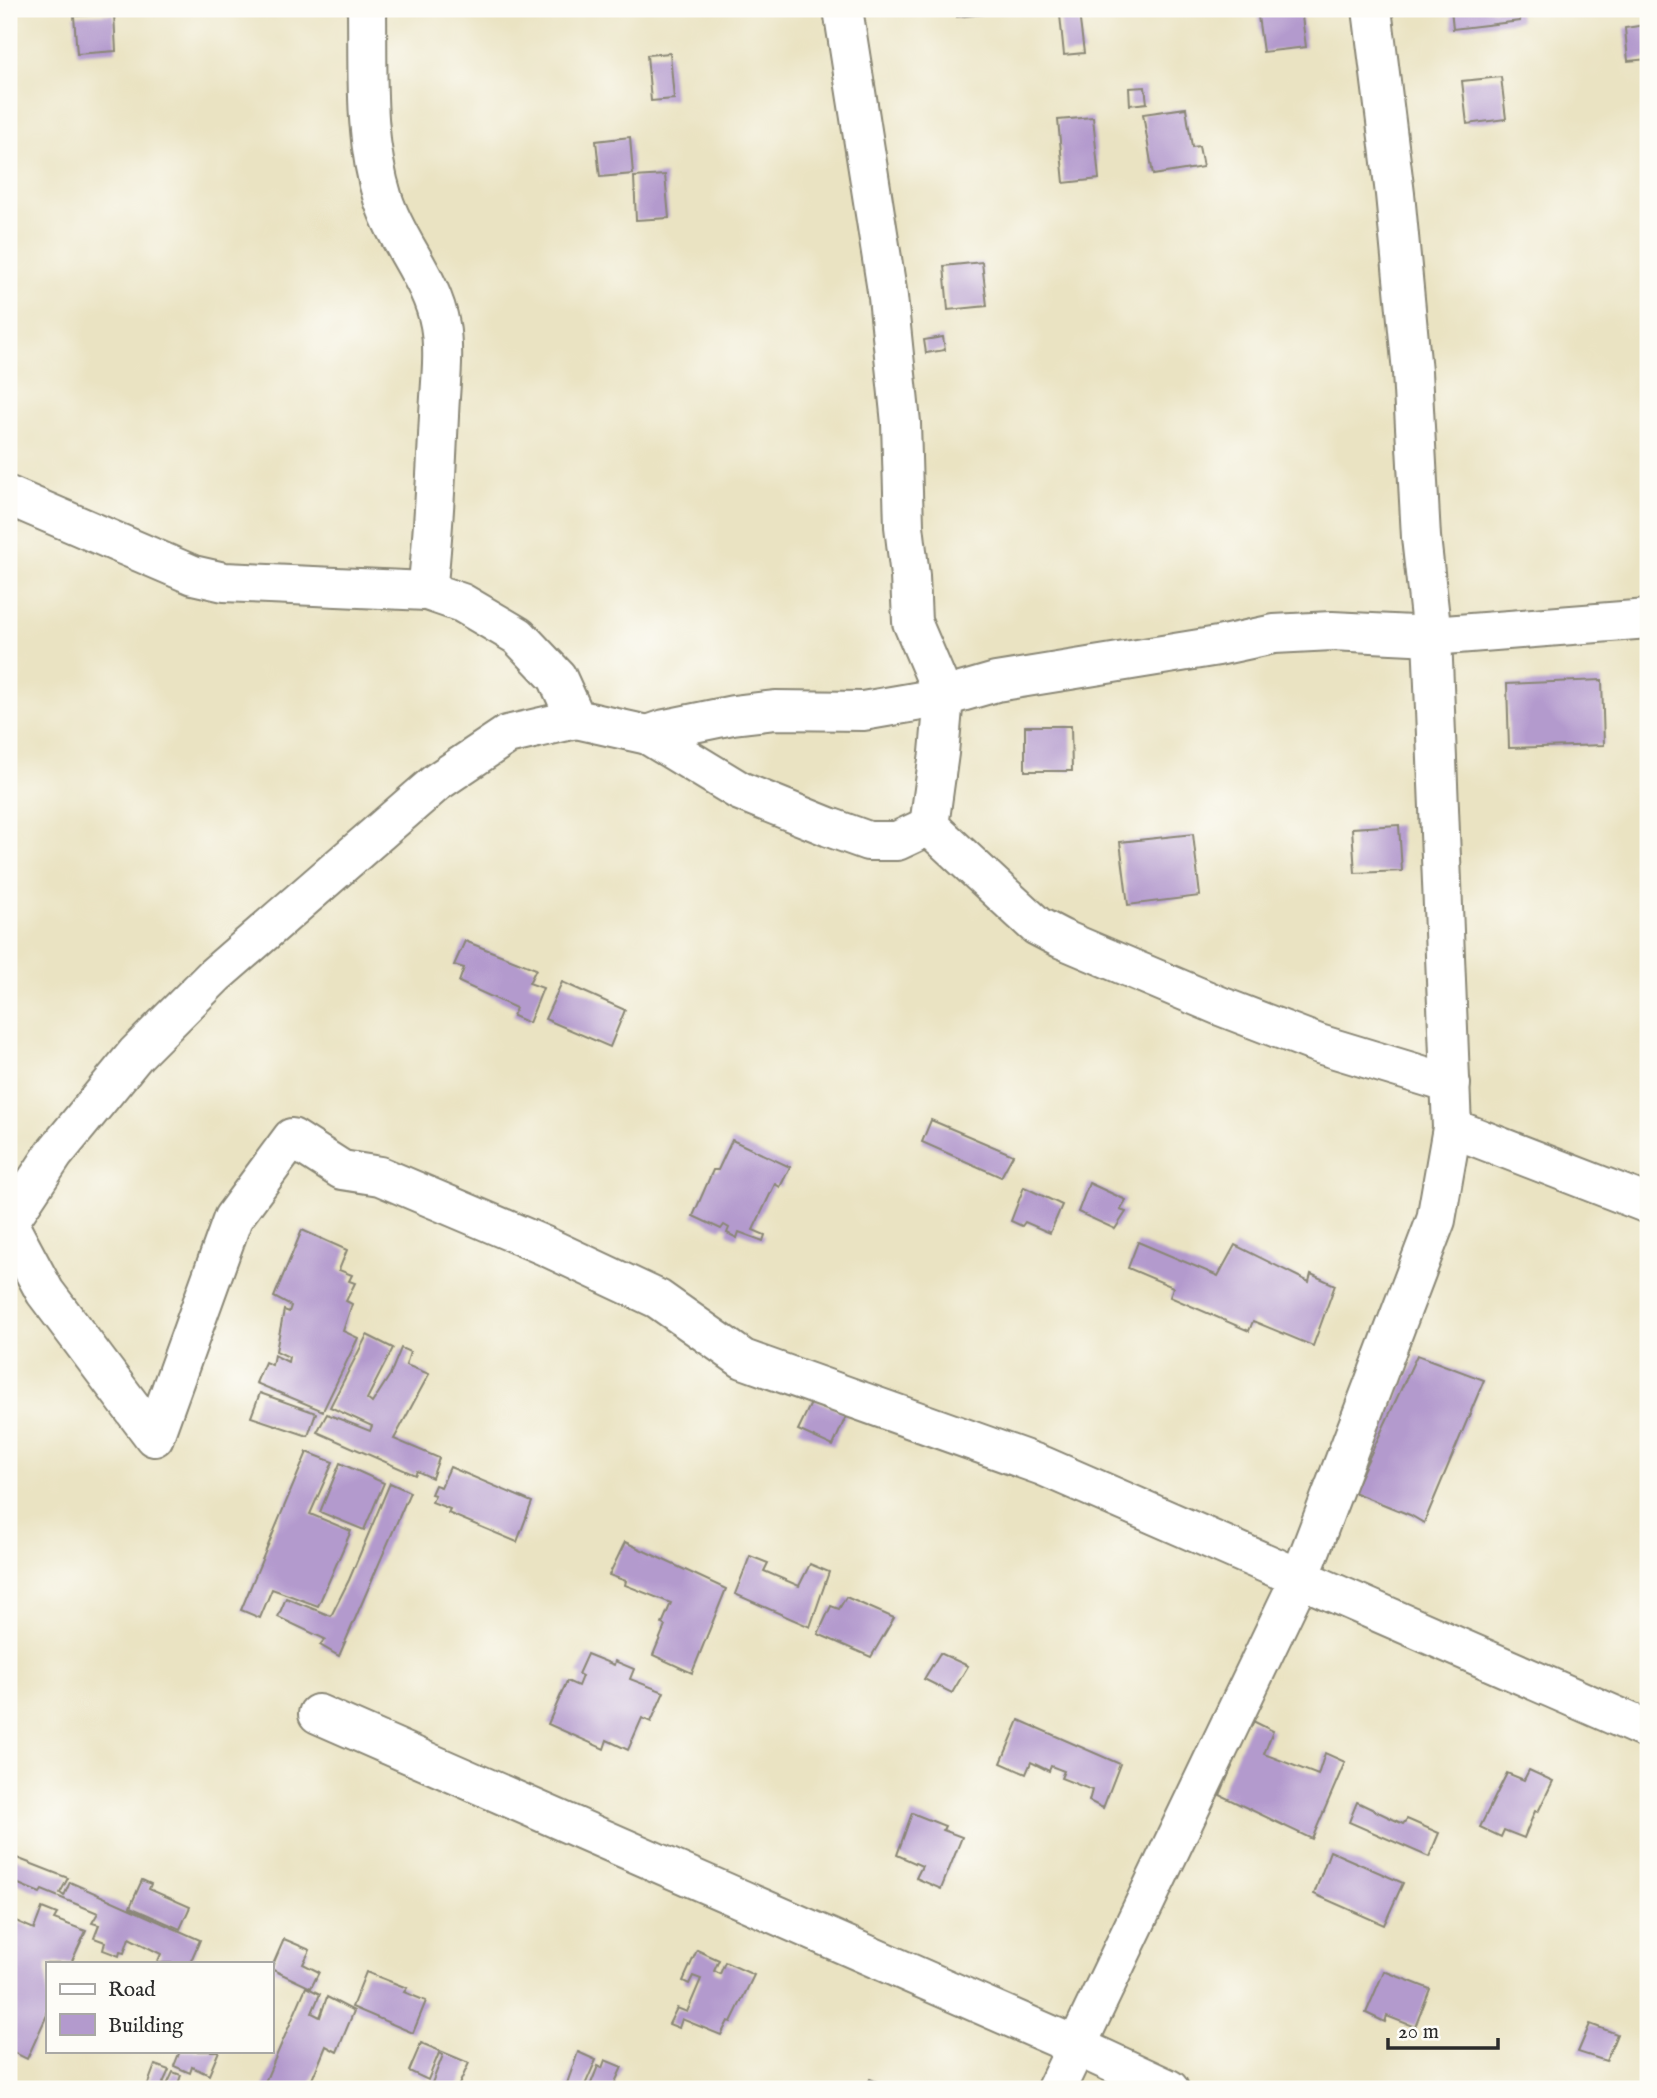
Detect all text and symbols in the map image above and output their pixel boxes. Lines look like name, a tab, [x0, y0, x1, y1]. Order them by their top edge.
legend	[46, 1962, 273, 2052]
text: Road	[108, 1977, 156, 2004]
scale bar	[1388, 2007, 1498, 2051]
text: Building	[108, 2013, 184, 2040]
text: 20 m	[1398, 2019, 1439, 2046]

